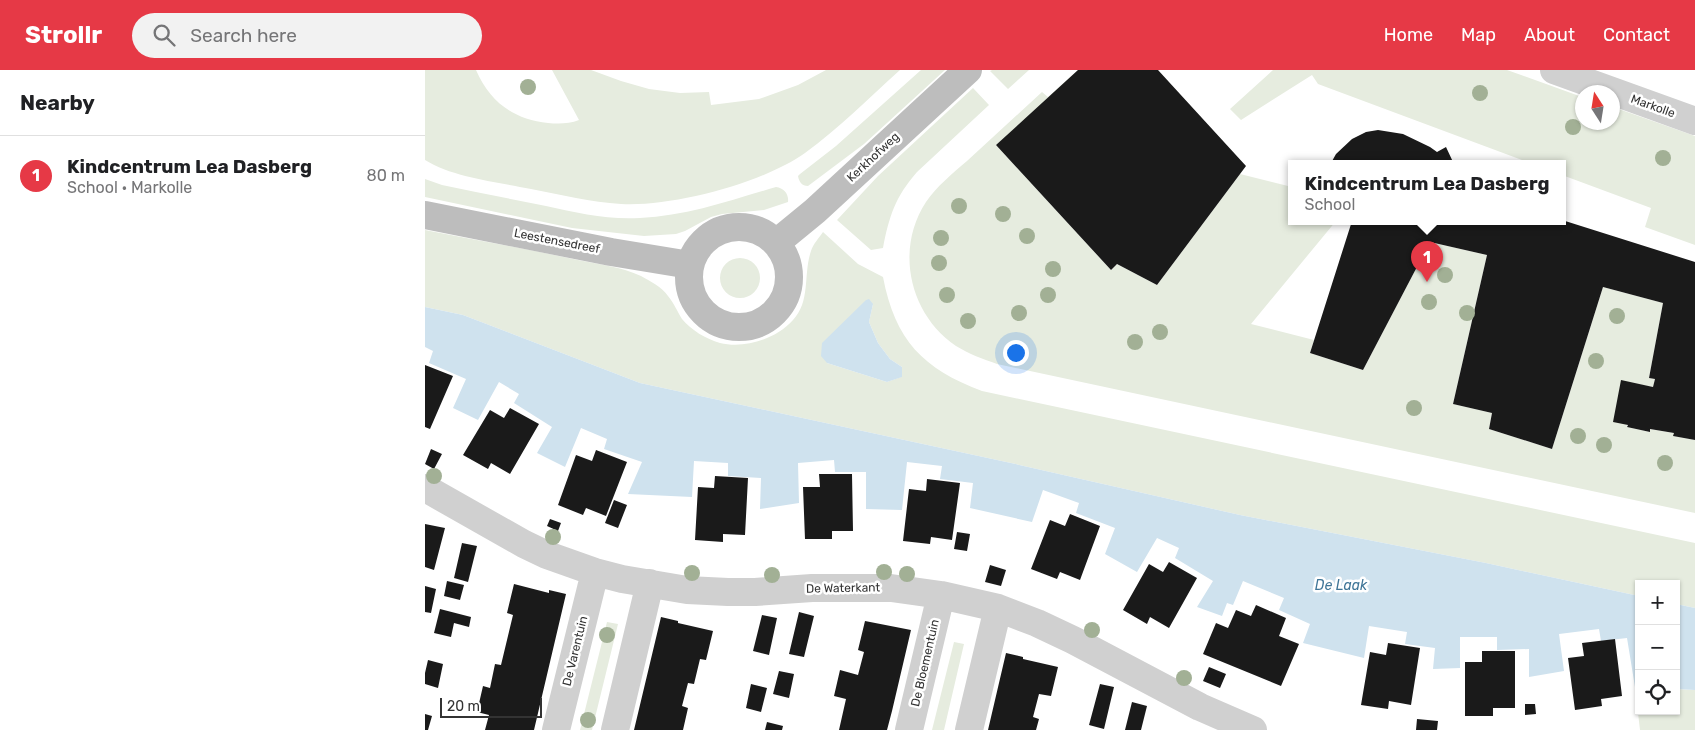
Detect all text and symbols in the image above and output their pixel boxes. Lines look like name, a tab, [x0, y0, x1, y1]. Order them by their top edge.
search box	[132, 13, 482, 58]
text: Strollr	[25, 21, 102, 49]
icon: search	[150, 21, 178, 49]
text: Search here	[190, 24, 297, 47]
text: Home	[1384, 24, 1433, 46]
text: Map	[1461, 24, 1496, 46]
text: About	[1524, 24, 1575, 46]
text: Contact	[1603, 24, 1670, 46]
north arrow	[1575, 85, 1620, 130]
text: Nearby	[20, 90, 95, 115]
street label: Markolle	[1629, 92, 1677, 121]
street label: Kerkhofweg	[844, 129, 902, 185]
text: Kindcentrum Lea Dasberg	[67, 155, 312, 178]
popup	[1288, 160, 1566, 225]
text: 1	[32, 166, 40, 185]
text: 80 m	[367, 166, 405, 185]
text: Kindcentrum Lea Dasberg	[1305, 172, 1549, 195]
text: School · Markolle	[67, 178, 192, 197]
text: School	[1305, 195, 1355, 214]
street label: Leestensedreef	[513, 226, 602, 256]
pin: 1	[1411, 241, 1443, 282]
your location	[1003, 340, 1029, 366]
water label: De Laak	[1315, 577, 1368, 594]
street label: De Waterkant	[806, 580, 881, 596]
map controls	[1635, 580, 1680, 715]
button: +	[1635, 580, 1680, 625]
street label: De Varentuin	[560, 614, 590, 688]
street label: De Bloementuin	[908, 618, 942, 708]
button: −	[1635, 625, 1680, 670]
button: locate	[1635, 670, 1680, 715]
scale bar	[440, 695, 543, 718]
text: 20 m	[447, 698, 480, 715]

